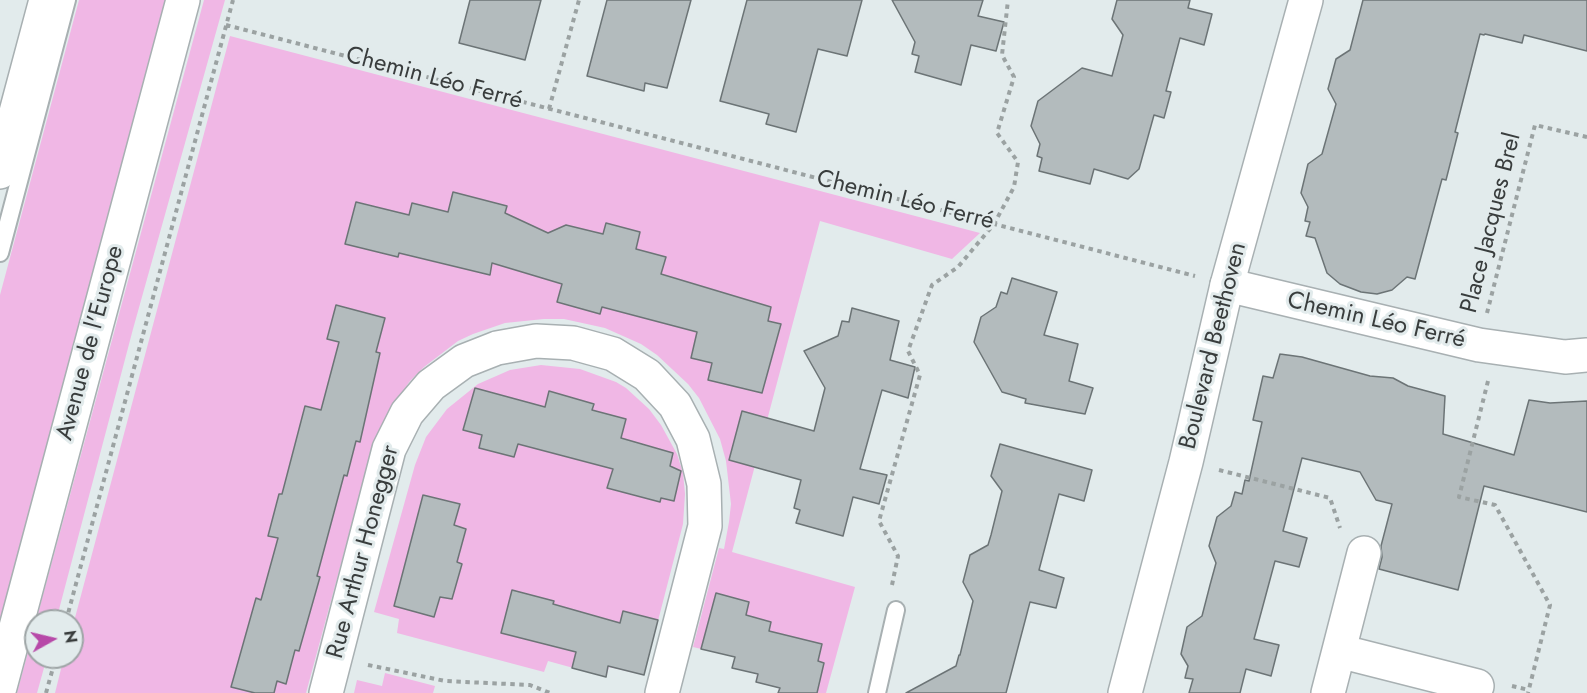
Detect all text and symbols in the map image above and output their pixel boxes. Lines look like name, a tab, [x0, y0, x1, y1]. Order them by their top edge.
street label: Chemin Léo Ferré	[343, 42, 525, 116]
street label: Place Jacques Brel	[1456, 130, 1528, 316]
street label: Chemin Léo Ferré	[813, 165, 997, 237]
street label: Boulevard Beethoven	[1174, 240, 1254, 452]
street label: Avenue de l'Europe	[51, 242, 131, 444]
street label: Chemin Léo Ferré	[1284, 287, 1468, 355]
street label: Rue Arthur Honegger	[322, 442, 406, 662]
north arrow	[24, 609, 84, 669]
text: N	[58, 629, 83, 645]

